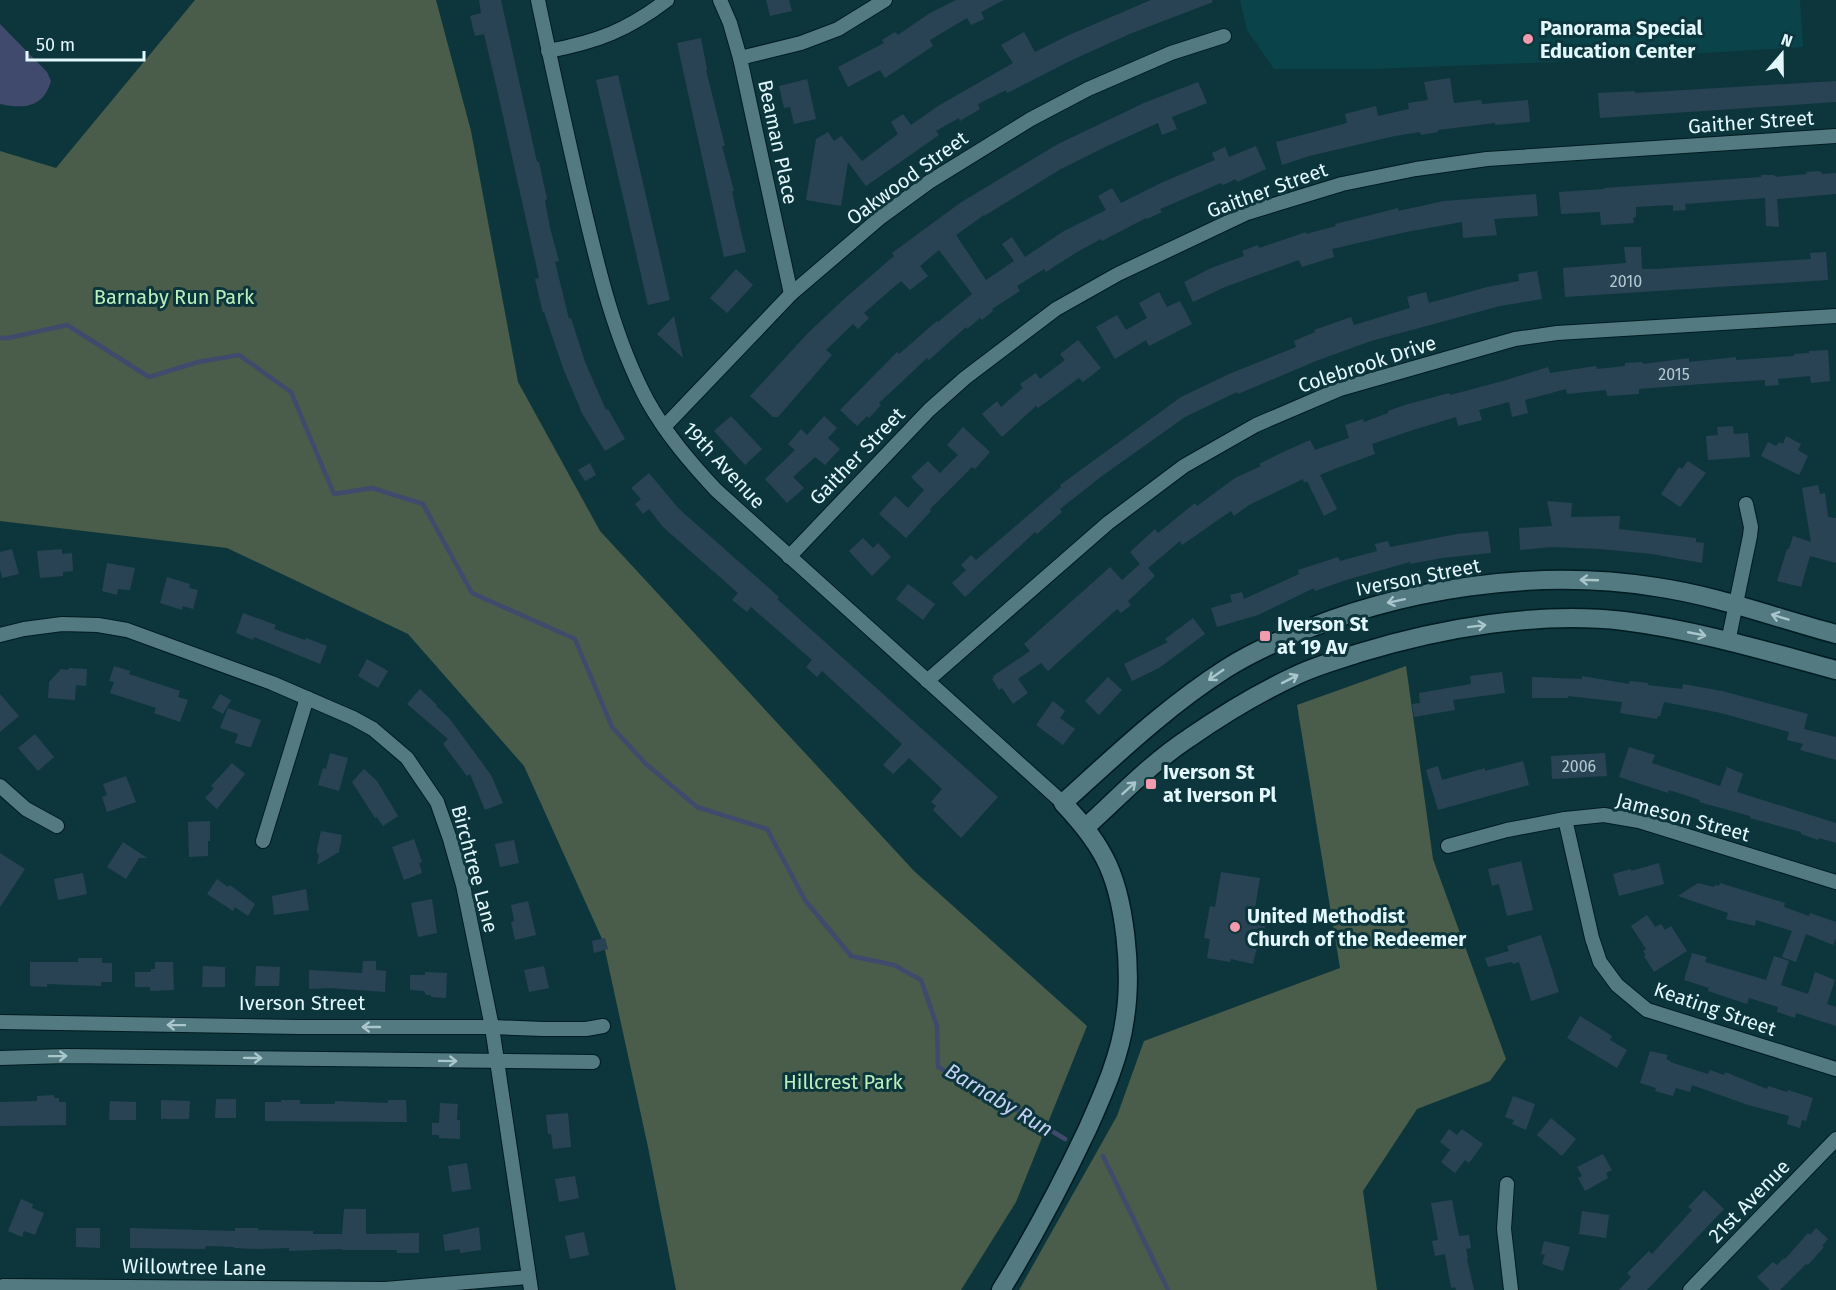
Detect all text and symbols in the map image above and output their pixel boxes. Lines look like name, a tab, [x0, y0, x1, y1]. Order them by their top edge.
place label: Panorama Special Education Center	[1540, 16, 1702, 63]
scale bar	[27, 24, 144, 62]
north arrow	[1752, 24, 1812, 84]
text: N	[1779, 30, 1795, 51]
marker: Panorama Special Education Center	[1521, 32, 1535, 46]
text: 50 m	[36, 34, 75, 56]
street label: Beaman Place	[753, 77, 803, 207]
street label: Gaither Street	[1687, 106, 1816, 138]
street label: Oakwood Street	[842, 126, 973, 230]
street label: Gaither Street	[1204, 157, 1331, 223]
house number: 2010	[1610, 272, 1642, 291]
park label: Barnaby Run Park	[94, 285, 255, 309]
street label: Colebrook Drive	[1295, 330, 1439, 398]
house number: 2015	[1658, 365, 1690, 384]
street label: Gaither Street	[805, 402, 910, 510]
street label: 19th Avenue	[678, 417, 770, 513]
street label: Iverson Street	[1354, 553, 1483, 601]
one-way arrow	[1580, 575, 1600, 586]
one-way arrow	[1386, 595, 1405, 607]
one-way arrow	[1771, 611, 1790, 622]
place label: Iverson St at 19 Av	[1277, 612, 1369, 659]
one-way arrow	[1466, 621, 1486, 632]
marker: Iverson St at 19 Av	[1258, 629, 1272, 643]
one-way arrow	[1687, 629, 1707, 640]
one-way arrow	[1209, 669, 1225, 681]
one-way arrow	[1280, 672, 1298, 684]
house number: 2006	[1562, 757, 1596, 776]
place label: Iverson St at Iverson Pl	[1163, 760, 1277, 807]
marker: Iverson St at Iverson Pl	[1144, 777, 1158, 791]
one-way arrow	[1121, 781, 1136, 795]
street label: Jameson Street	[1614, 788, 1753, 847]
street label: Birchtree Lane	[446, 803, 504, 935]
place label: United Methodist Church of the Redeemer	[1247, 904, 1467, 951]
marker: United Methodist Church of the Redeemer	[1228, 920, 1242, 934]
street label: Keating Street	[1651, 977, 1780, 1041]
street label: Iverson Street	[239, 991, 366, 1015]
one-way arrow	[166, 1019, 186, 1031]
one-way arrow	[361, 1021, 381, 1033]
one-way arrow	[48, 1051, 68, 1062]
one-way arrow	[243, 1053, 263, 1064]
one-way arrow	[438, 1055, 458, 1066]
water label: Barnaby Run	[940, 1058, 1058, 1142]
park label: Hillcrest Park	[783, 1070, 904, 1094]
street label: 21st Avenue	[1703, 1154, 1795, 1248]
street label: Willowtree Lane	[122, 1254, 266, 1280]

